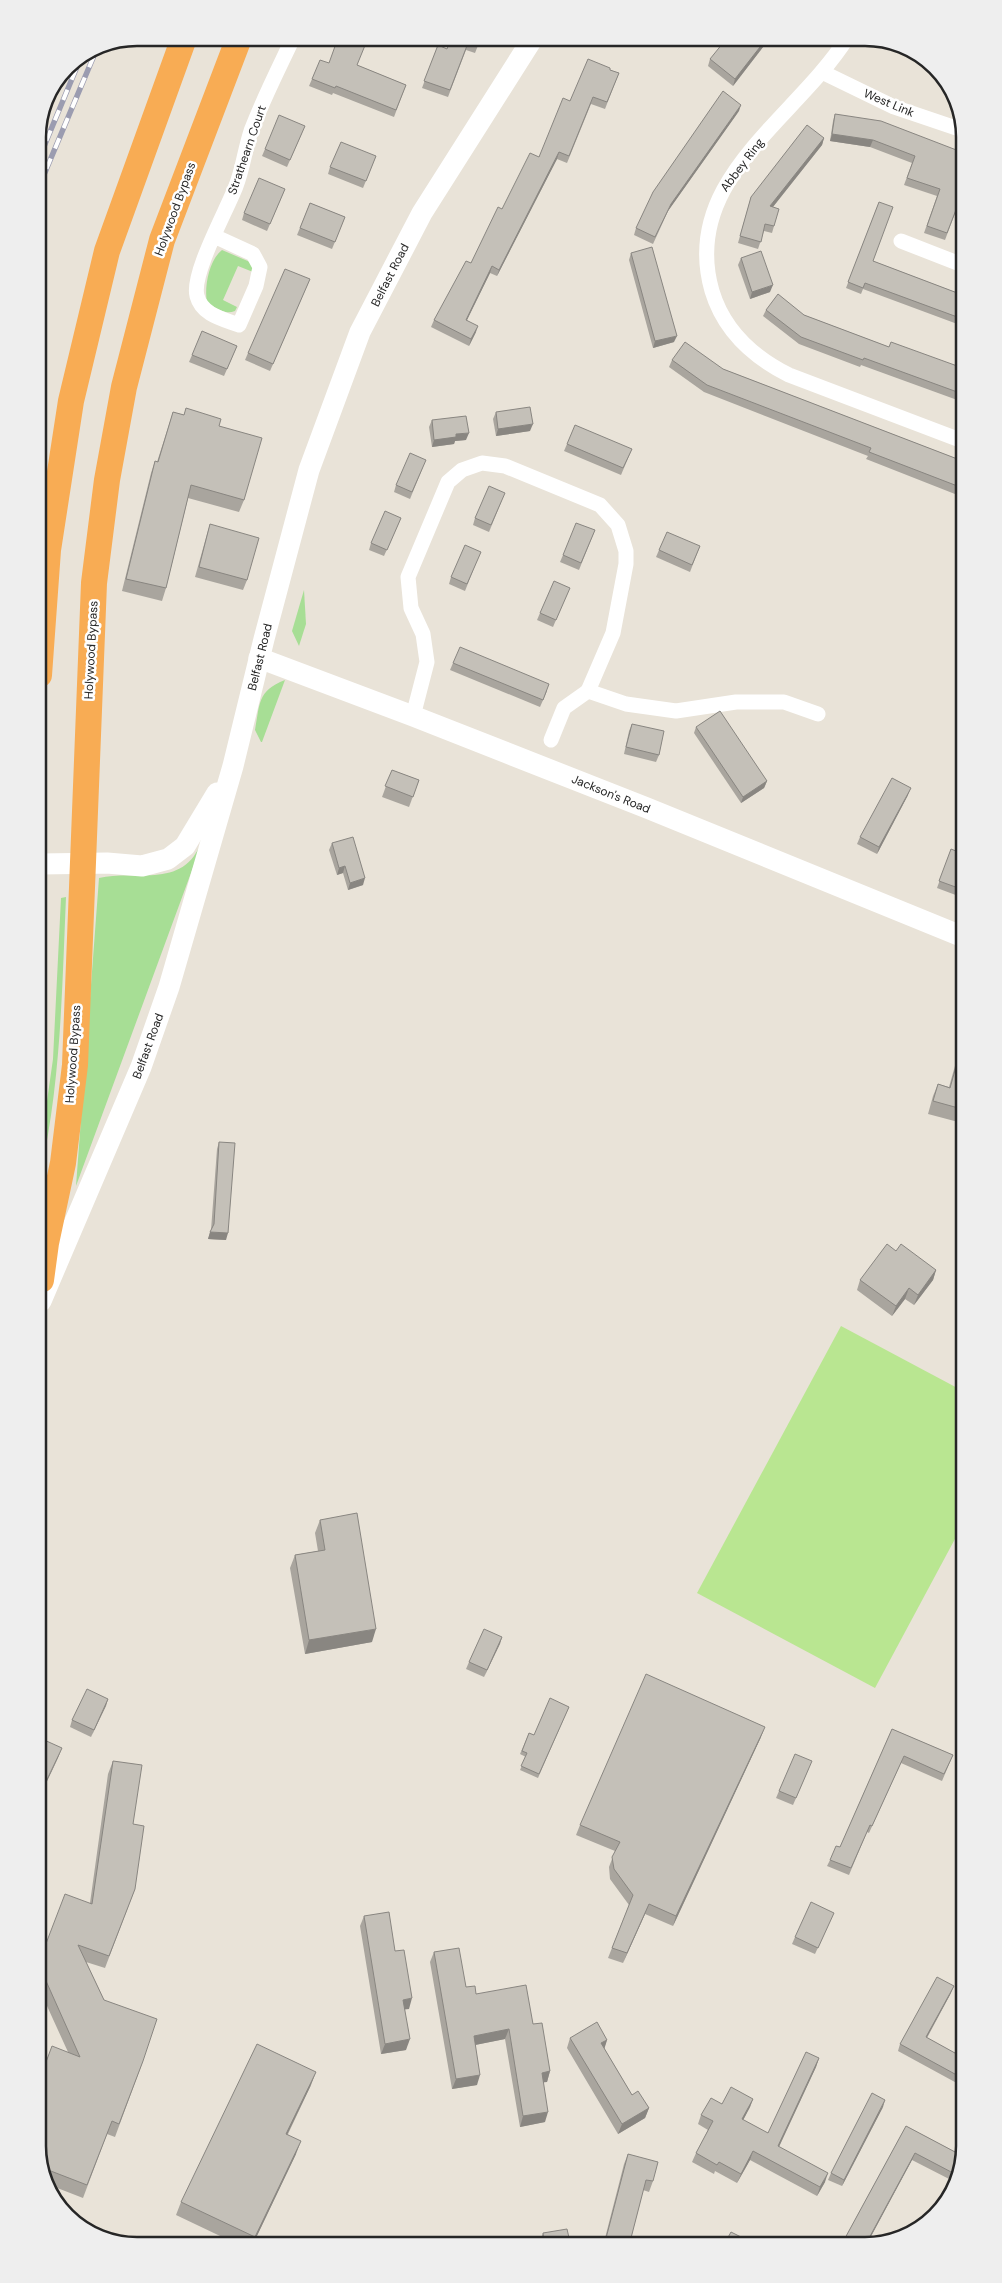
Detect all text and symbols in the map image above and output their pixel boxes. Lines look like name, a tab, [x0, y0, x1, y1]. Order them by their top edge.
street label: West Link	[861, 85, 917, 121]
street label: Strathearn Court	[224, 103, 270, 197]
street label: Abbey Ring	[717, 135, 768, 195]
street label: Holywood Bypass	[151, 160, 199, 258]
street label: Belfast Road	[367, 241, 413, 309]
street label: Holywood Bypass	[80, 600, 102, 700]
street label: Belfast Road	[244, 622, 276, 692]
street label: Jackson's Road	[569, 771, 653, 817]
street label: Holywood Bypass	[62, 1004, 84, 1104]
street label: Belfast Road	[129, 1011, 167, 1081]

